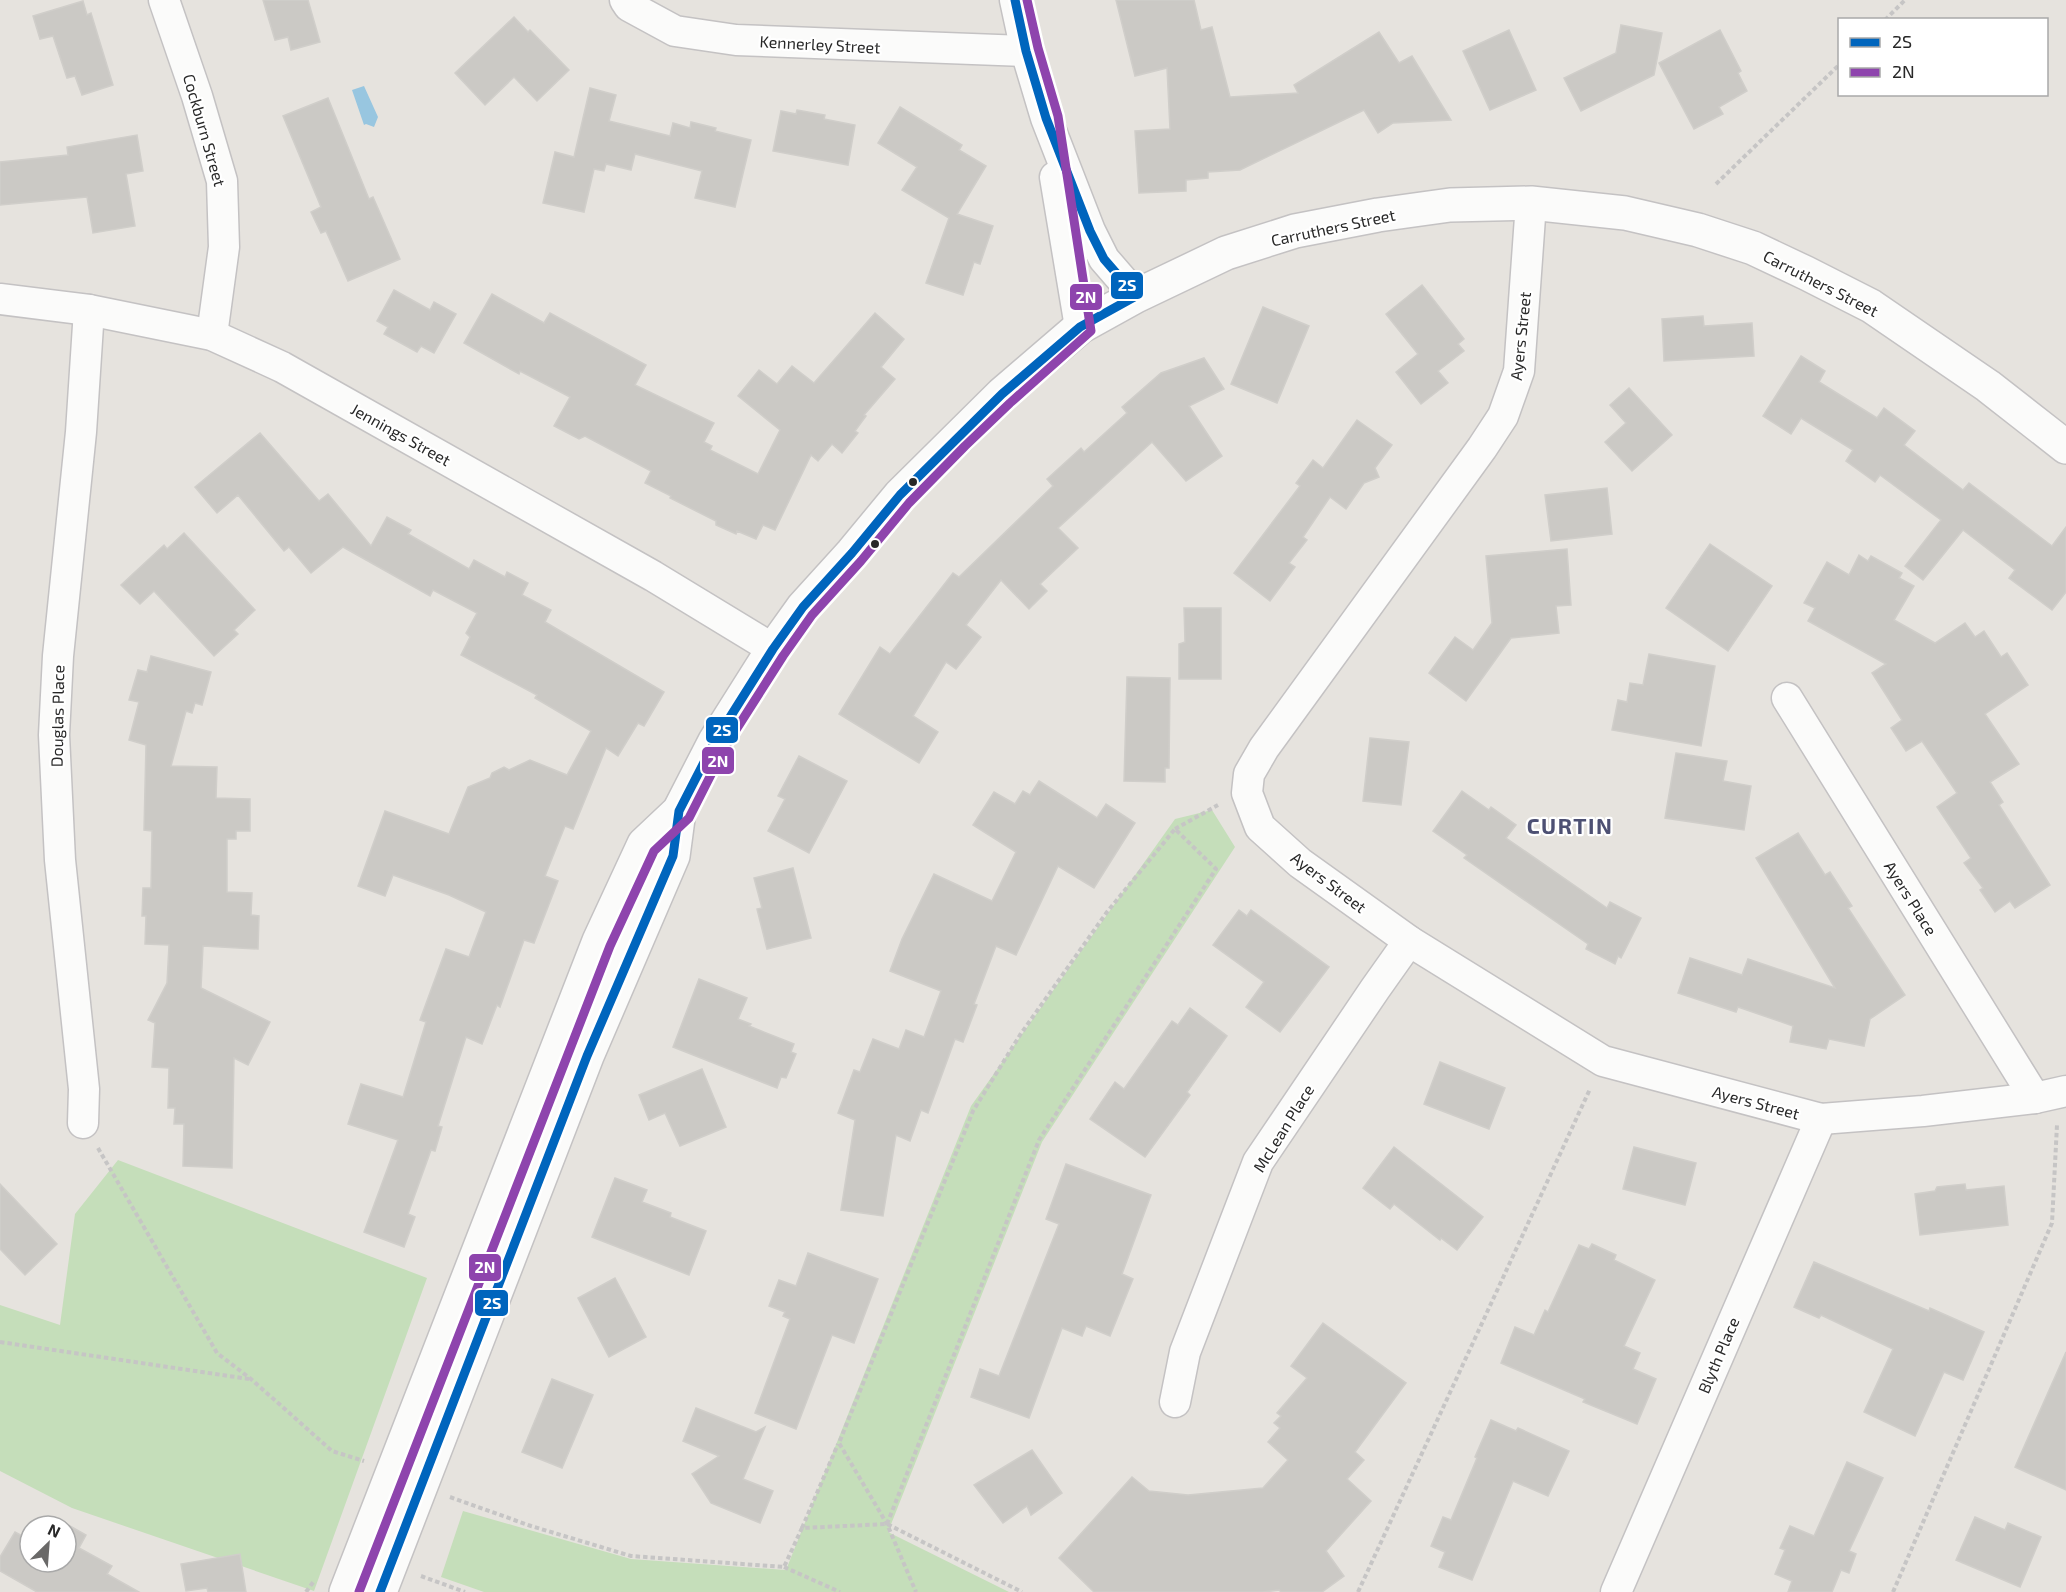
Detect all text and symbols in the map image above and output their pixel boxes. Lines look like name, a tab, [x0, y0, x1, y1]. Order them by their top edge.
legend	[1838, 18, 2048, 96]
text: 2S	[1892, 30, 1912, 52]
street label: Kennerley Street	[759, 31, 881, 57]
text: 2N	[1892, 60, 1915, 82]
street label: Cockburn Street	[180, 72, 230, 188]
street label: Carruthers Street	[1269, 205, 1397, 249]
street label: Carruthers Street	[1760, 246, 1882, 320]
line badge: 2S	[1110, 271, 1144, 300]
text: 2S	[1118, 275, 1136, 294]
line badge: 2N	[1069, 283, 1103, 311]
text: 2N	[1076, 287, 1096, 306]
street label: Ayers Street	[1506, 291, 1534, 381]
street label: Jennings Street	[348, 399, 454, 469]
unlabelled marker	[907, 476, 919, 488]
unlabelled marker	[869, 538, 881, 550]
street label: Douglas Place	[47, 665, 67, 767]
line badge: 2S	[705, 716, 739, 744]
text: 2S	[713, 720, 731, 739]
line badge: 2N	[701, 746, 735, 775]
text: 2N	[708, 751, 728, 770]
district label: CURTIN	[1527, 812, 1613, 838]
street label: Ayers Street	[1288, 848, 1370, 916]
street label: Ayers Place	[1881, 857, 1941, 939]
street label: McLean Place	[1249, 1081, 1317, 1175]
street label: Ayers Street	[1710, 1081, 1802, 1123]
line badge: 2N	[468, 1253, 502, 1282]
text: 2N	[475, 1257, 495, 1276]
line badge: 2S	[474, 1289, 509, 1317]
text: 2S	[483, 1293, 501, 1312]
street label: Blyth Place	[1693, 1314, 1743, 1396]
north arrow	[18, 1514, 78, 1574]
text: N	[45, 1519, 64, 1541]

